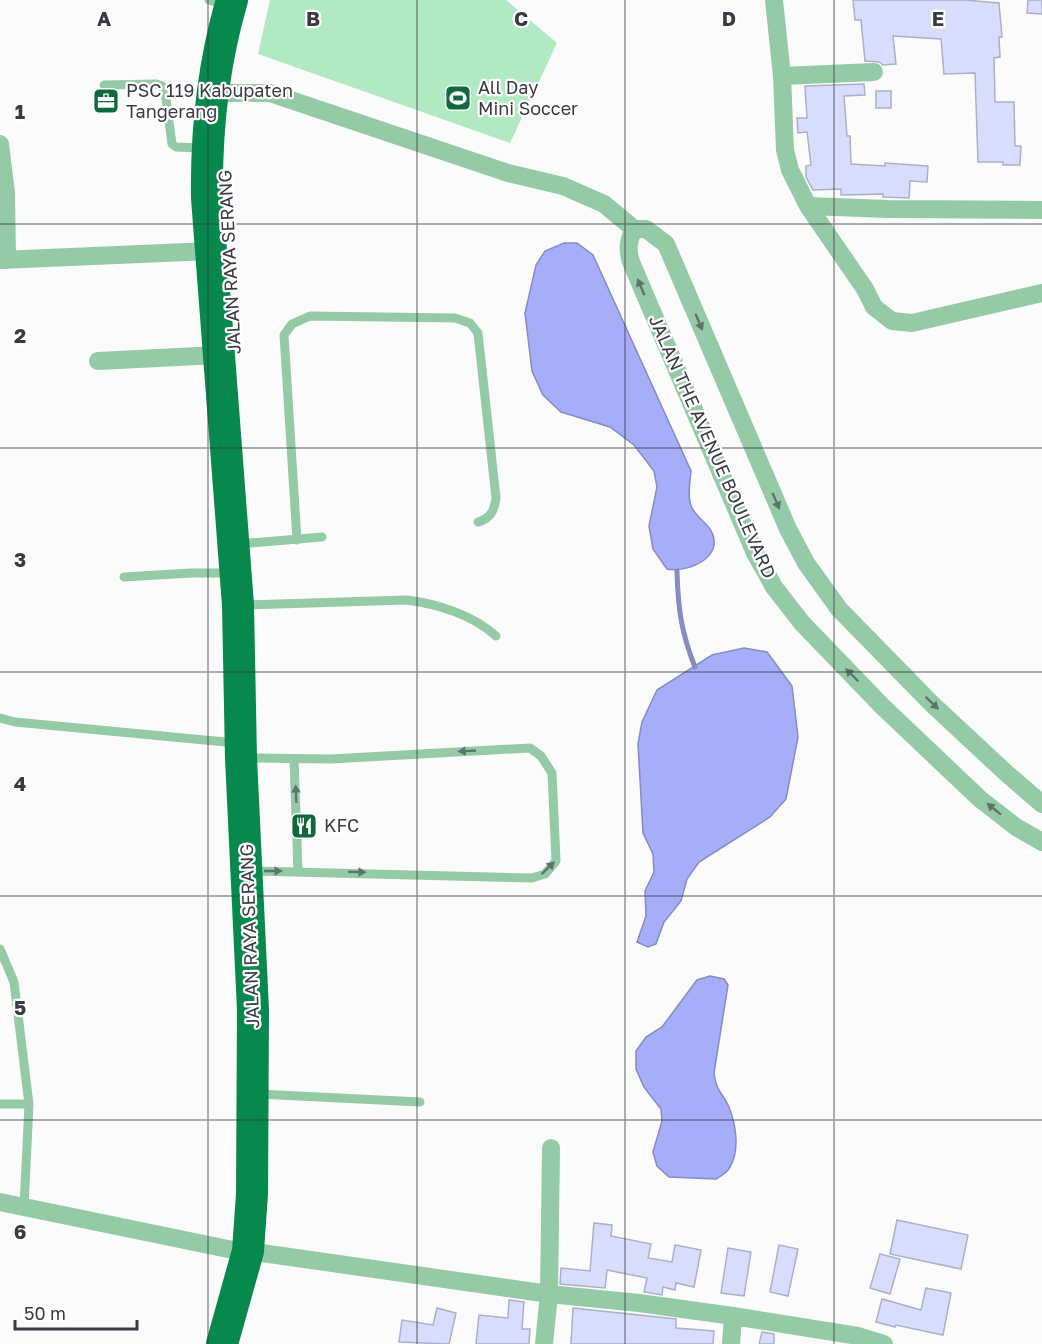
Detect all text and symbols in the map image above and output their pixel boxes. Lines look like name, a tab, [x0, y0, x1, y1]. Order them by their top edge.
text: A	[97, 6, 111, 30]
text: B	[306, 6, 320, 30]
text: C	[514, 6, 528, 30]
text: D	[722, 6, 736, 30]
text: E	[932, 6, 944, 30]
place label: All Day Mini Soccer	[478, 76, 578, 119]
place label: PSC 119 Kabupaten Tangerang	[126, 79, 293, 122]
sports icon: All Day Mini Soccer	[443, 83, 473, 113]
office icon: PSC 119 Kabupaten Tangerang	[91, 86, 121, 116]
text: 1	[15, 99, 25, 123]
street label: JALAN RAYA SERANG	[213, 169, 245, 355]
one-way arrow	[636, 277, 646, 295]
street label: JALAN THE AVENUE BOULEVARD	[645, 312, 781, 582]
one-way arrow	[694, 313, 704, 331]
text: 2	[14, 323, 26, 347]
one-way arrow	[772, 492, 781, 510]
text: 3	[14, 547, 26, 571]
one-way arrow	[846, 669, 860, 683]
one-way arrow	[925, 696, 940, 710]
one-way arrow	[458, 747, 477, 756]
text: 4	[14, 771, 26, 795]
one-way arrow	[291, 785, 300, 804]
one-way arrow	[986, 803, 1002, 816]
restaurant icon: KFC	[289, 811, 319, 841]
place label: KFC	[324, 814, 359, 836]
street label: JALAN RAYA SERANG	[235, 843, 263, 1029]
one-way arrow	[541, 861, 555, 875]
one-way arrow	[264, 866, 283, 876]
one-way arrow	[347, 867, 366, 877]
text: 5	[14, 995, 26, 1019]
text: 6	[14, 1219, 26, 1243]
scale bar	[15, 1293, 136, 1331]
text: 50 m	[24, 1302, 66, 1324]

